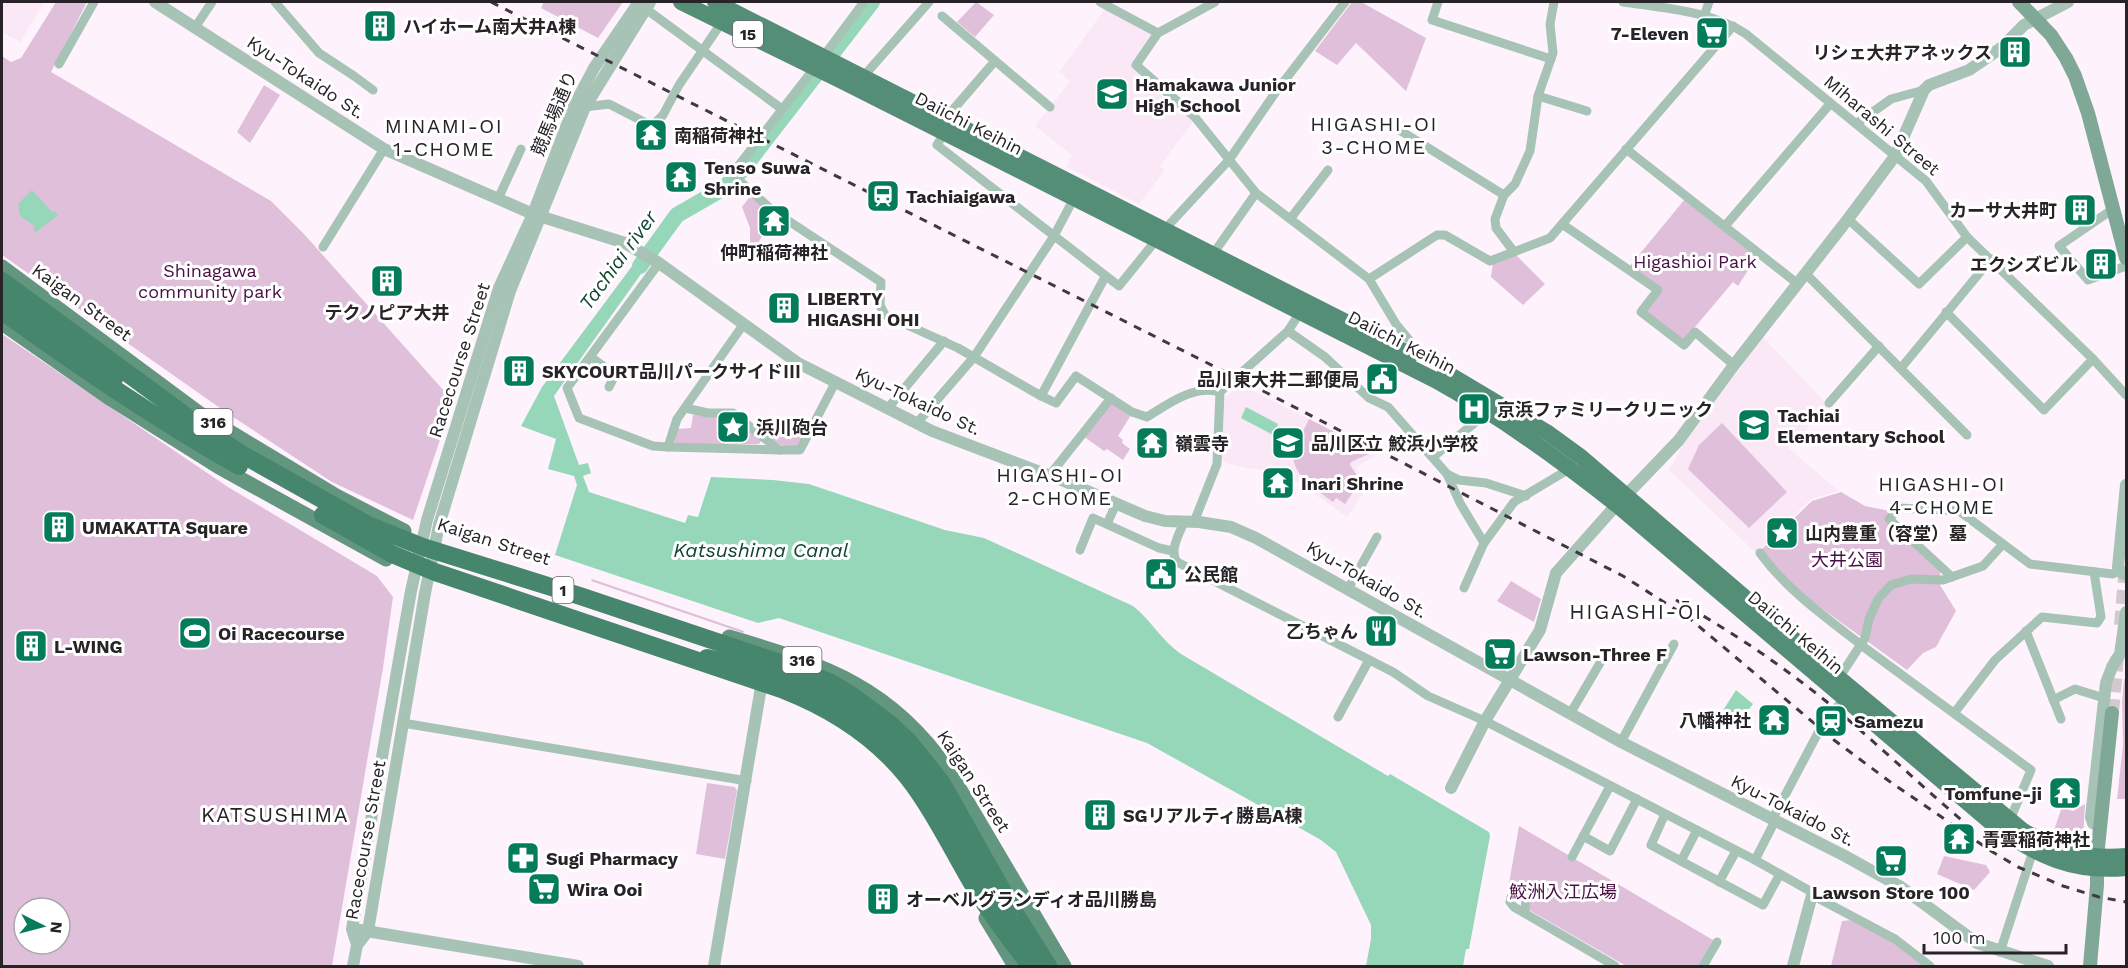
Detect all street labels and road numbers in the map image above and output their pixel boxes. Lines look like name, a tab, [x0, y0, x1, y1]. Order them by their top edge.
road number: 15	[733, 21, 763, 47]
street label: Kyu-Tokaido St.	[243, 31, 369, 123]
street label: 競馬場通り	[527, 67, 581, 159]
street label: Miharashi Street	[1820, 71, 1944, 180]
street label: Daiichi Keihin	[912, 87, 1026, 159]
street label: Kaigan Street	[28, 259, 136, 345]
street label: Racecourse Street	[424, 279, 494, 440]
street label: Daiichi Keihin	[1345, 306, 1459, 378]
street label: Kyu-Tokaido St.	[852, 363, 984, 439]
road number: 316	[194, 409, 232, 435]
street label: Kaigan Street	[435, 513, 554, 569]
street label: Kyu-Tokaido St.	[1303, 536, 1431, 622]
road number: 1	[552, 577, 574, 603]
street label: Daiichi Keihin	[1744, 586, 1848, 678]
road number: 316	[782, 647, 822, 673]
street label: Kaigan Street	[933, 726, 1015, 836]
street label: Racecourse Street	[341, 758, 389, 921]
street label: Kyu-Tokaido St.	[1728, 770, 1858, 850]

